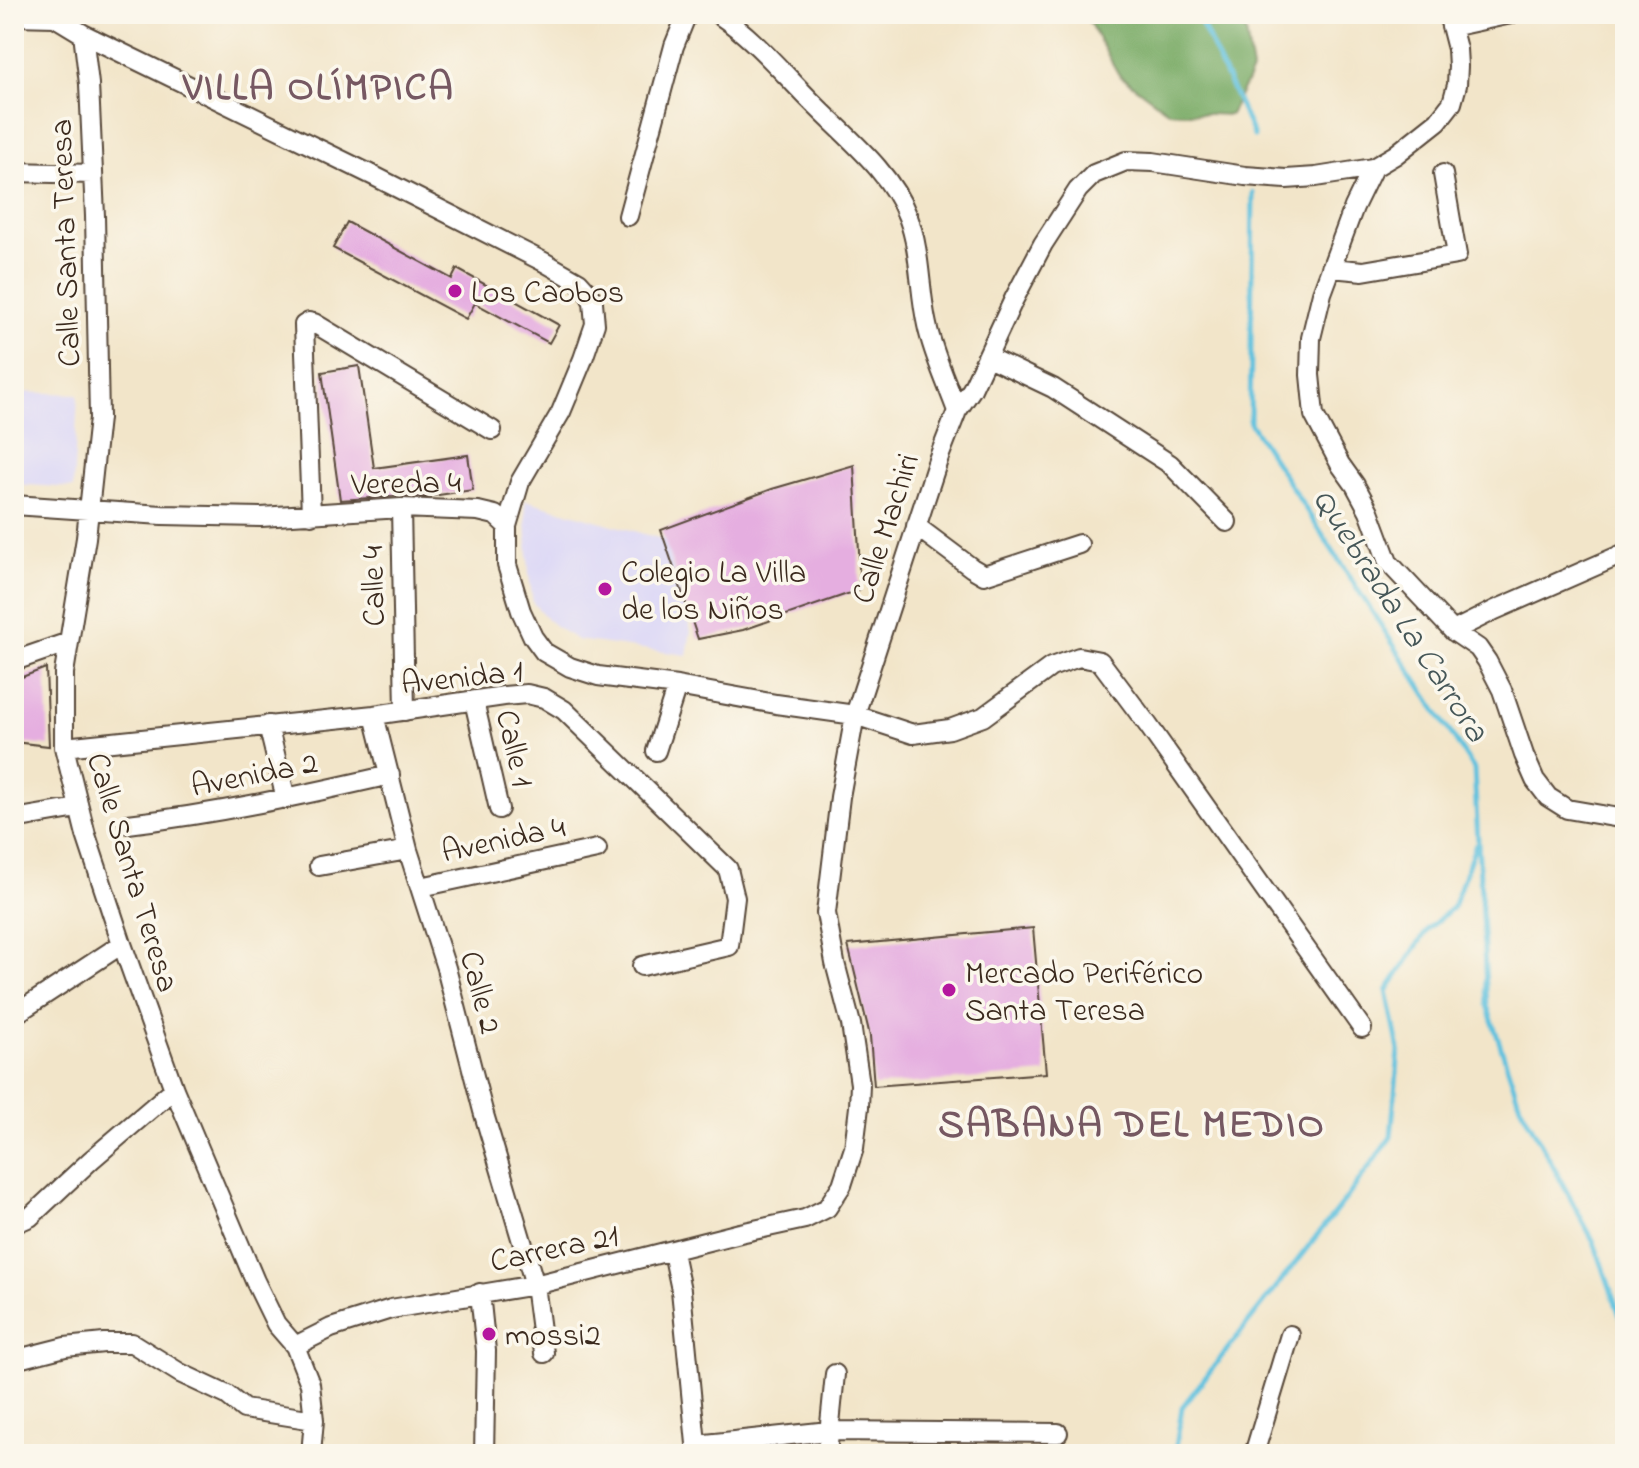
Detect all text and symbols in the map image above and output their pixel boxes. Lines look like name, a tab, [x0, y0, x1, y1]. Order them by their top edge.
district label: VILLA OLÍMPICA	[182, 60, 455, 119]
street label: Calle Santa Teresa	[40, 118, 95, 368]
place label: Los Caobos	[471, 271, 624, 318]
marker: Los Caobos	[446, 282, 464, 300]
street label: Calle Machiri	[841, 448, 934, 610]
street label: Vereda 4	[350, 461, 462, 510]
water label: Quebrada La Carrora	[1298, 480, 1500, 753]
street label: Calle 4	[351, 545, 400, 627]
place label: Colegio La Villa de los Niños	[621, 551, 806, 635]
marker: Colegio La Villa de los Niños	[596, 580, 614, 598]
street label: Avenida 1	[399, 650, 526, 709]
street label: Calle 1	[481, 705, 544, 792]
street label: Avenida 2	[187, 741, 322, 812]
street label: Calle Santa Teresa	[72, 748, 189, 999]
street label: Avenida 4	[438, 805, 570, 877]
street label: Calle 2	[445, 946, 512, 1040]
place label: Mercado Periférico Santa Teresa	[965, 952, 1203, 1036]
marker: Mercado Periférico Santa Teresa	[940, 981, 958, 999]
district label: SABANA DEL MEDIO	[938, 1097, 1326, 1156]
street label: Carrera 21	[486, 1214, 623, 1287]
place label: mossi2	[505, 1314, 601, 1361]
marker: mossi2	[480, 1325, 498, 1343]

